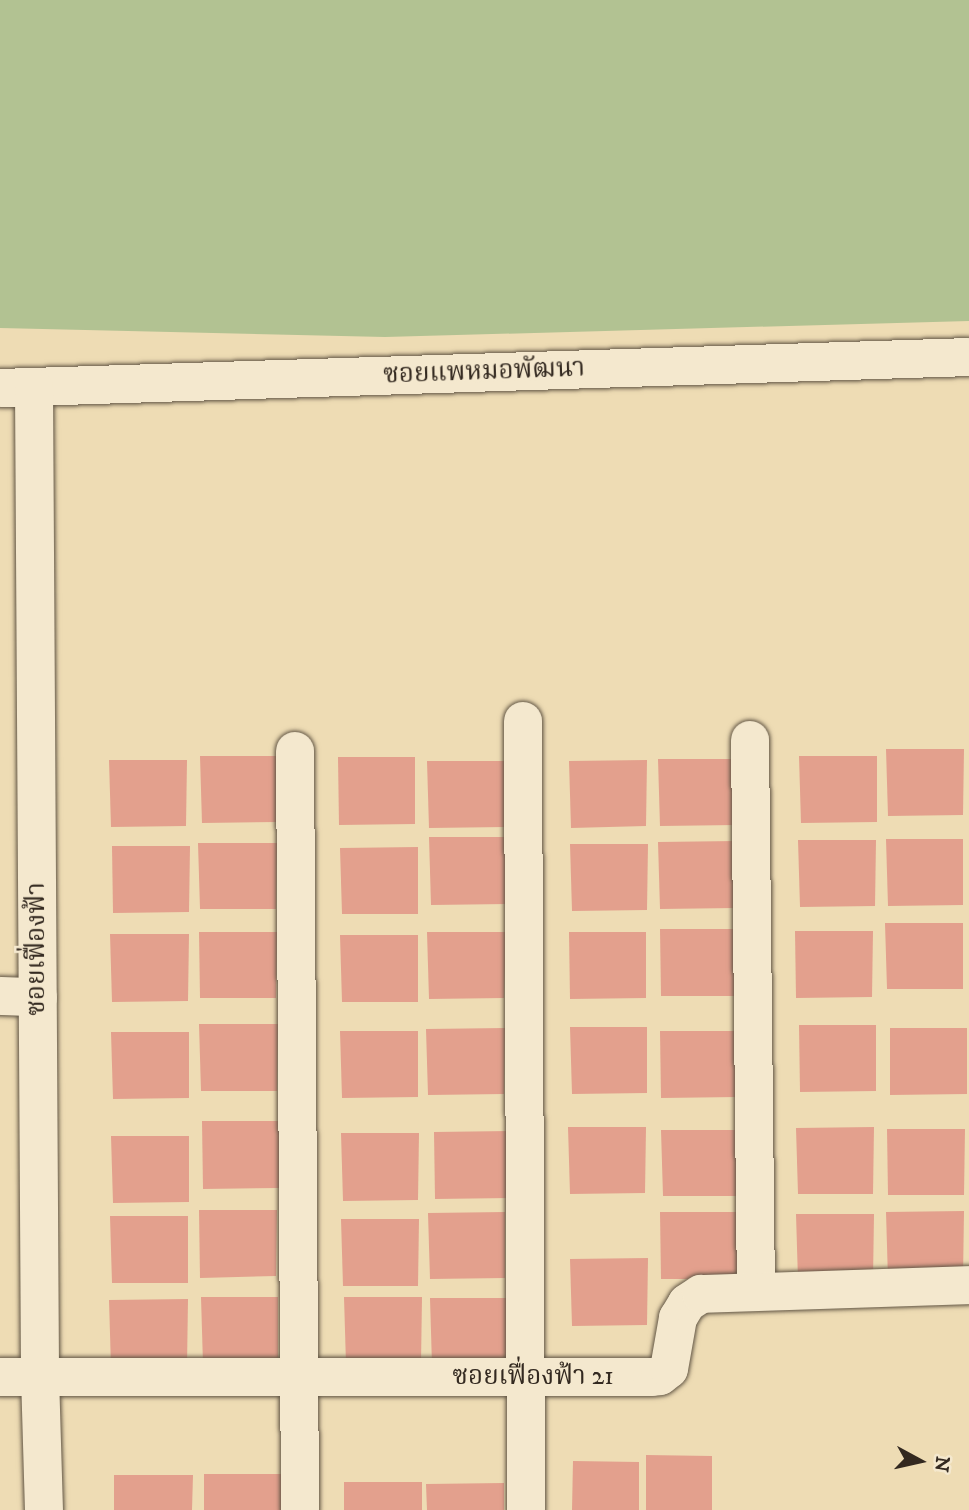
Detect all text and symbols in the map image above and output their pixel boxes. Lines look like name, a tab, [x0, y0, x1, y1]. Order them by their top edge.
street label: ซอยแพหมอพัฒนา	[383, 353, 585, 391]
street label: ซอยเฟื่องฟ้า	[21, 882, 53, 1016]
street label: ซอยเฟื่องฟ้า 21	[452, 1361, 614, 1393]
north arrow	[885, 1426, 955, 1496]
text: N	[929, 1455, 954, 1473]

